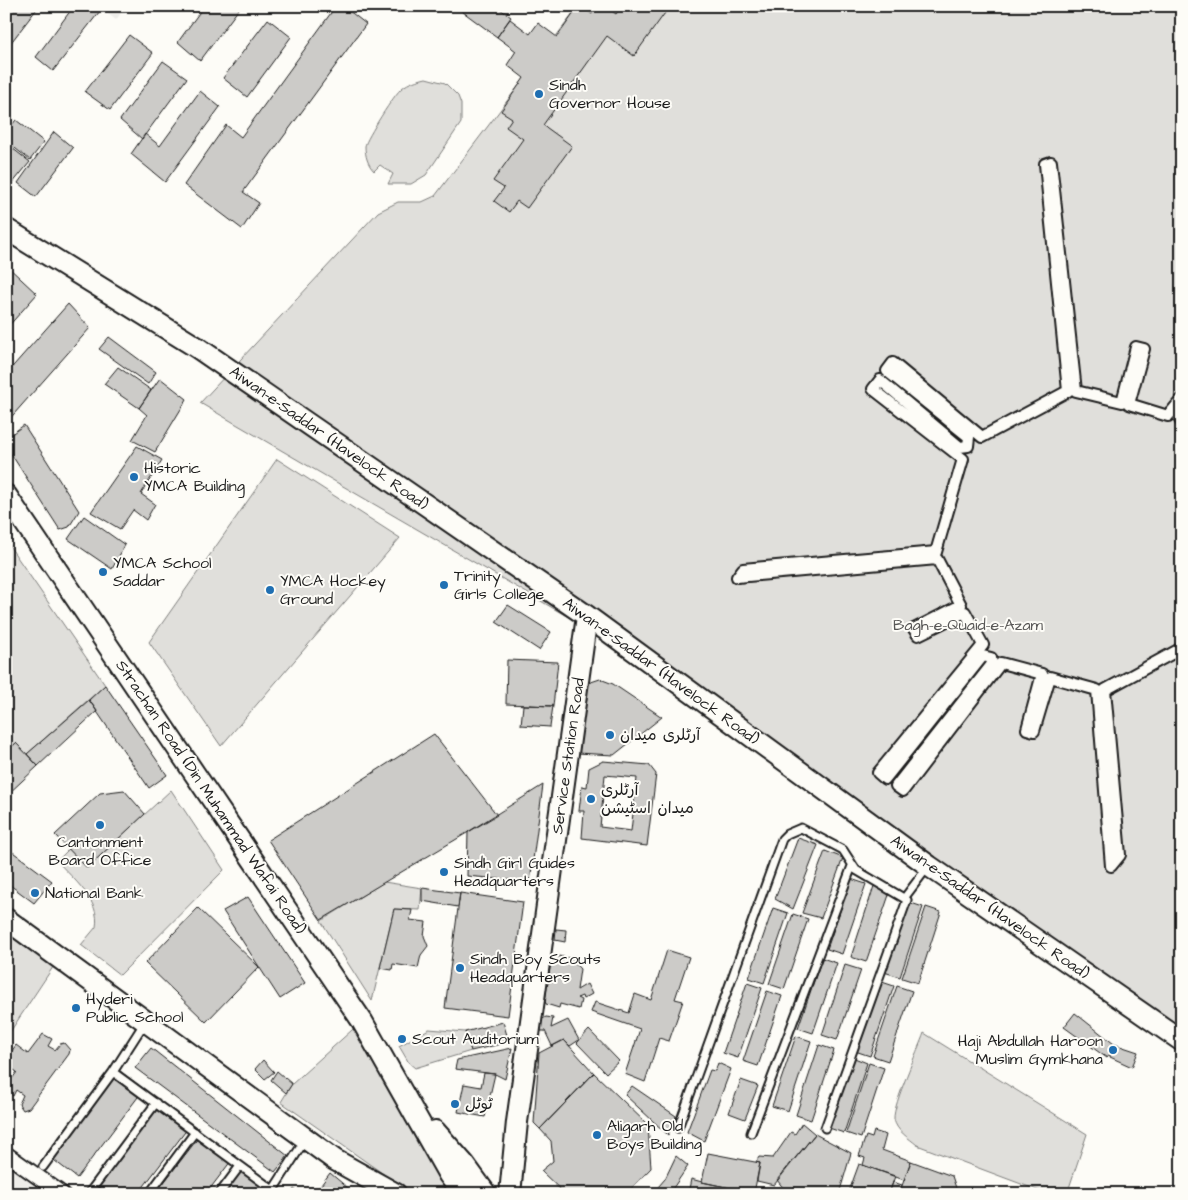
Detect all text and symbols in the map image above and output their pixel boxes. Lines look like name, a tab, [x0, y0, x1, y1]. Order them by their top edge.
place label: Sindh Governor House	[549, 74, 671, 114]
marker: Sindh Governor House	[533, 88, 545, 100]
street label: Aiwan-e-Saddar (Havelock Road)	[225, 361, 433, 516]
place label: Historic YMCA Building	[144, 457, 245, 498]
marker: Historic YMCA Building	[128, 471, 140, 483]
place label: YMCA School Saddar	[113, 552, 212, 592]
place label: Trinity Girls College	[454, 565, 545, 606]
marker: YMCA School Saddar	[97, 566, 109, 578]
place label: YMCA Hockey Ground	[280, 570, 386, 610]
marker: Trinity Girls College	[438, 579, 450, 591]
marker: YMCA Hockey Ground	[264, 584, 276, 596]
street label: Aiwan-e-Saddar (Havelock Road)	[558, 592, 764, 750]
park label: Bagh-e-Quaid-e-Azam	[893, 614, 1044, 637]
street label: Strachan Road (Din Muhammad Wafai Road)	[111, 655, 312, 939]
street label: Service Station Road	[546, 676, 590, 836]
place label: آرٹلری میدان	[620, 724, 701, 746]
marker: آرٹلری میدان	[604, 729, 616, 741]
place label: آرٹلری میدان اسٹیشن	[601, 779, 694, 819]
marker: آرٹلری میدان اسٹیشن	[585, 793, 597, 805]
marker: Cantonment Board Office	[94, 819, 106, 831]
street label: Aiwan-e-Saddar (Havelock Road)	[886, 830, 1094, 985]
place label: Cantonment Board Office	[49, 831, 152, 871]
place label: Sindh Girl Guides Headquarters	[454, 852, 575, 892]
marker: Sindh Girl Guides Headquarters	[438, 866, 450, 878]
place label: National Bank	[45, 882, 144, 904]
marker: National Bank	[29, 887, 41, 899]
place label: Sindh Boy Scouts Headquarters	[470, 948, 601, 988]
marker: Sindh Boy Scouts Headquarters	[454, 962, 466, 974]
place label: Hyderi Public School	[86, 988, 184, 1028]
marker: Hyderi Public School	[70, 1002, 82, 1014]
place label: Scout Auditorium	[412, 1028, 539, 1050]
place label: Haji Abdullah Haroon Muslim Gymkhana	[958, 1030, 1103, 1071]
marker: Scout Auditorium	[396, 1033, 408, 1045]
marker: Haji Abdullah Haroon Muslim Gymkhana	[1107, 1044, 1119, 1056]
place label: ٹوٹل	[465, 1093, 493, 1115]
marker: ٹوٹل	[449, 1098, 461, 1110]
place label: Aligarh Old Boys Building	[607, 1115, 702, 1156]
marker: Aligarh Old Boys Building	[591, 1129, 603, 1141]

